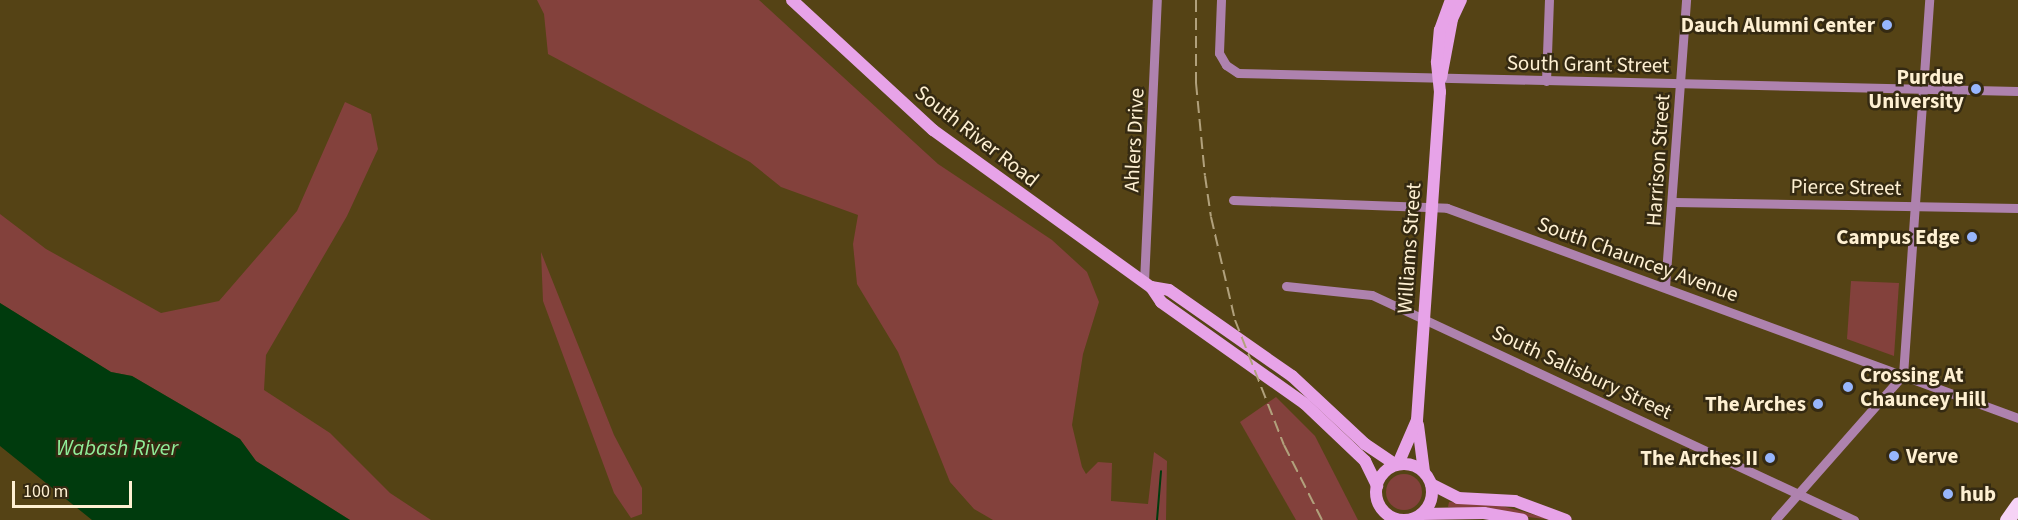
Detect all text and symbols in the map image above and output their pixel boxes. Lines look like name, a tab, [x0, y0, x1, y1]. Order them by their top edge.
place label: Dauch Alumni Center	[1681, 12, 1875, 38]
marker: Dauch Alumni Center	[1880, 18, 1894, 32]
street label: South Grant Street	[1507, 50, 1669, 78]
place label: Purdue University	[1868, 64, 1964, 114]
street label: South River Road	[910, 80, 1044, 192]
marker: Purdue University	[1969, 82, 1983, 96]
street label: Ahlers Drive	[1119, 87, 1149, 193]
street label: Harrison Street	[1641, 93, 1675, 227]
street label: Pierce Street	[1790, 173, 1902, 201]
street label: Williams Street	[1392, 182, 1426, 314]
street label: South Chauncey Avenue	[1534, 211, 1742, 307]
place label: Campus Edge	[1836, 224, 1960, 250]
marker: Campus Edge	[1965, 230, 1979, 244]
street label: South Salisbury Street	[1488, 319, 1676, 425]
place label: Crossing At Chauncey Hill	[1860, 362, 1986, 412]
marker: Crossing At Chauncey Hill	[1841, 380, 1855, 394]
place label: The Arches	[1705, 391, 1806, 417]
marker: The Arches	[1811, 397, 1825, 411]
water label: Wabash River	[56, 436, 178, 462]
place label: Verve	[1906, 443, 1958, 469]
place label: The Arches II	[1640, 445, 1758, 471]
marker: Verve	[1887, 449, 1901, 463]
marker: The Arches II	[1763, 451, 1777, 465]
scale bar	[15, 469, 135, 507]
text: 100 m	[23, 479, 68, 504]
place label: hub	[1960, 481, 1996, 507]
marker: hub	[1941, 487, 1955, 501]

